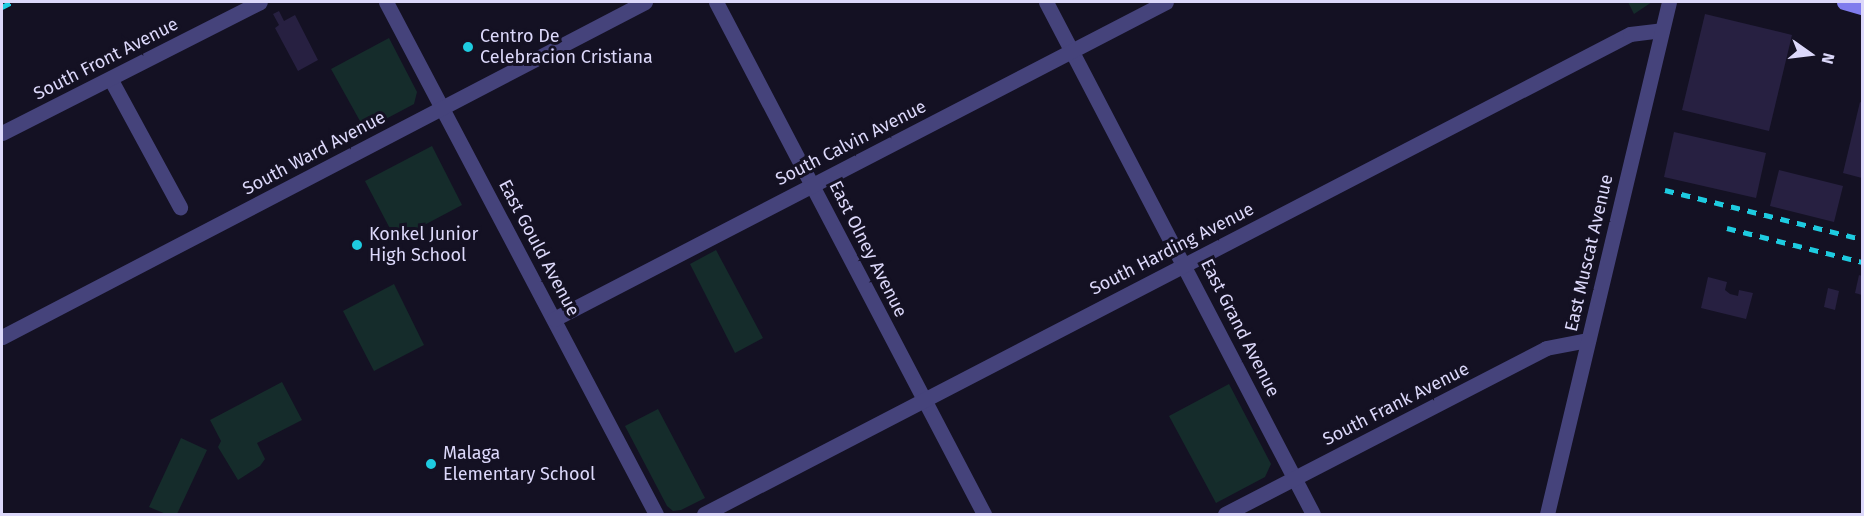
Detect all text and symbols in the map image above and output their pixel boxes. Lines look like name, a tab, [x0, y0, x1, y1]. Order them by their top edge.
street label: South Front Avenue	[30, 13, 182, 105]
north arrow	[1780, 24, 1840, 84]
place label: Centro De Celebracion Cristiana	[480, 26, 653, 68]
marker: Centro De Celebracion Cristiana	[461, 40, 475, 54]
text: N	[1817, 51, 1838, 66]
street label: South Calvin Avenue	[772, 96, 930, 190]
street label: South Ward Avenue	[239, 106, 389, 200]
street label: East Muscat Avenue	[1560, 172, 1618, 334]
street label: East Gould Avenue	[494, 176, 584, 320]
street label: East Olney Avenue	[824, 177, 912, 321]
street label: South Harding Avenue	[1086, 198, 1258, 300]
place label: Konkel Junior High School	[369, 224, 478, 266]
marker: Konkel Junior High School	[350, 238, 364, 252]
street label: East Grand Avenue	[1196, 255, 1284, 401]
street label: South Frank Avenue	[1319, 358, 1473, 450]
place label: Malaga Elementary School	[443, 443, 595, 486]
marker: Malaga Elementary School	[424, 457, 438, 471]

